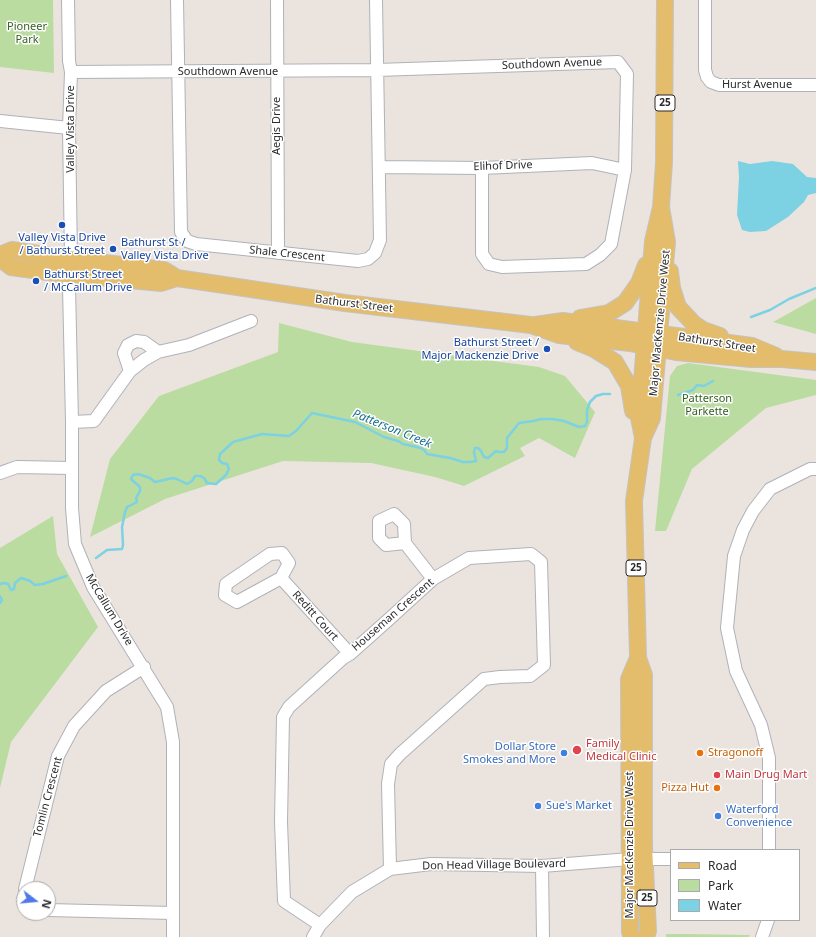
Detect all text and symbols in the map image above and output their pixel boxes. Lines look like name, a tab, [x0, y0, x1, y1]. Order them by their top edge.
park label: Pioneer Park	[7, 20, 47, 46]
street label: Southdown Avenue	[502, 56, 602, 72]
street label: Southdown Avenue	[178, 65, 278, 79]
street label: Hurst Avenue	[722, 78, 792, 92]
street label: Valley Vista Drive	[64, 85, 78, 173]
road number: 25	[655, 95, 675, 111]
street label: Aegis Drive	[270, 97, 284, 155]
street label: Elihof Drive	[473, 158, 533, 174]
marker: Valley Vista Drive / Bathurst Street	[57, 220, 67, 230]
place label: Valley Vista Drive / Bathurst Street	[18, 231, 106, 257]
place label: Bathurst St / Valley Vista Drive	[121, 236, 209, 262]
street label: Shale Crescent	[249, 243, 325, 265]
marker: Bathurst St / Valley Vista Drive	[108, 244, 118, 254]
street label: Major MacKenzie Drive West	[647, 249, 673, 397]
place label: Bathurst Street / McCallum Drive	[44, 268, 132, 294]
marker: Bathurst Street / McCallum Drive	[31, 276, 41, 286]
street label: Bathurst Street	[314, 293, 394, 315]
street label: Bathurst Street	[677, 330, 757, 356]
place label: Bathurst Street / Major Mackenzie Drive	[421, 336, 539, 362]
marker: Bathurst Street / Major Mackenzie Drive	[542, 344, 552, 354]
park label: Patterson Parkette	[682, 392, 732, 418]
water label: Patterson Creek	[350, 407, 434, 451]
road number: 25	[626, 560, 646, 576]
street label: McCallum Drive	[82, 572, 136, 648]
street label: Houseman Crescent	[349, 576, 437, 654]
street label: Reditt Court	[289, 588, 341, 644]
place label: Family Medical Clinic	[586, 737, 656, 763]
place label: Dollar Store Smokes and More	[463, 740, 556, 766]
marker: Family Medical Clinic	[571, 744, 583, 756]
place label: Stragonoff	[708, 746, 763, 760]
marker: Dollar Store Smokes and More	[559, 748, 569, 758]
marker: Stragonoff	[695, 748, 705, 758]
street label: Tomlin Crescent	[31, 755, 65, 839]
place label: Main Drug Mart	[725, 768, 807, 782]
marker: Main Drug Mart	[712, 770, 722, 780]
street label: Major MacKenzie Drive West	[623, 772, 637, 918]
place label: Pizza Hut	[661, 781, 709, 795]
marker: Pizza Hut	[712, 783, 722, 793]
place label: Sue's Market	[546, 799, 612, 813]
marker: Sue's Market	[533, 801, 543, 811]
place label: Waterford Convenience	[726, 803, 792, 829]
marker: Waterford Convenience	[713, 811, 723, 821]
legend	[670, 849, 800, 921]
street label: Don Head Village Boulevard	[422, 857, 566, 873]
text: Road	[708, 857, 737, 874]
text: Park	[708, 877, 733, 894]
north arrow	[16, 881, 56, 921]
road number: 25	[637, 890, 657, 906]
text: Water	[708, 897, 742, 914]
text: N	[39, 898, 56, 911]

